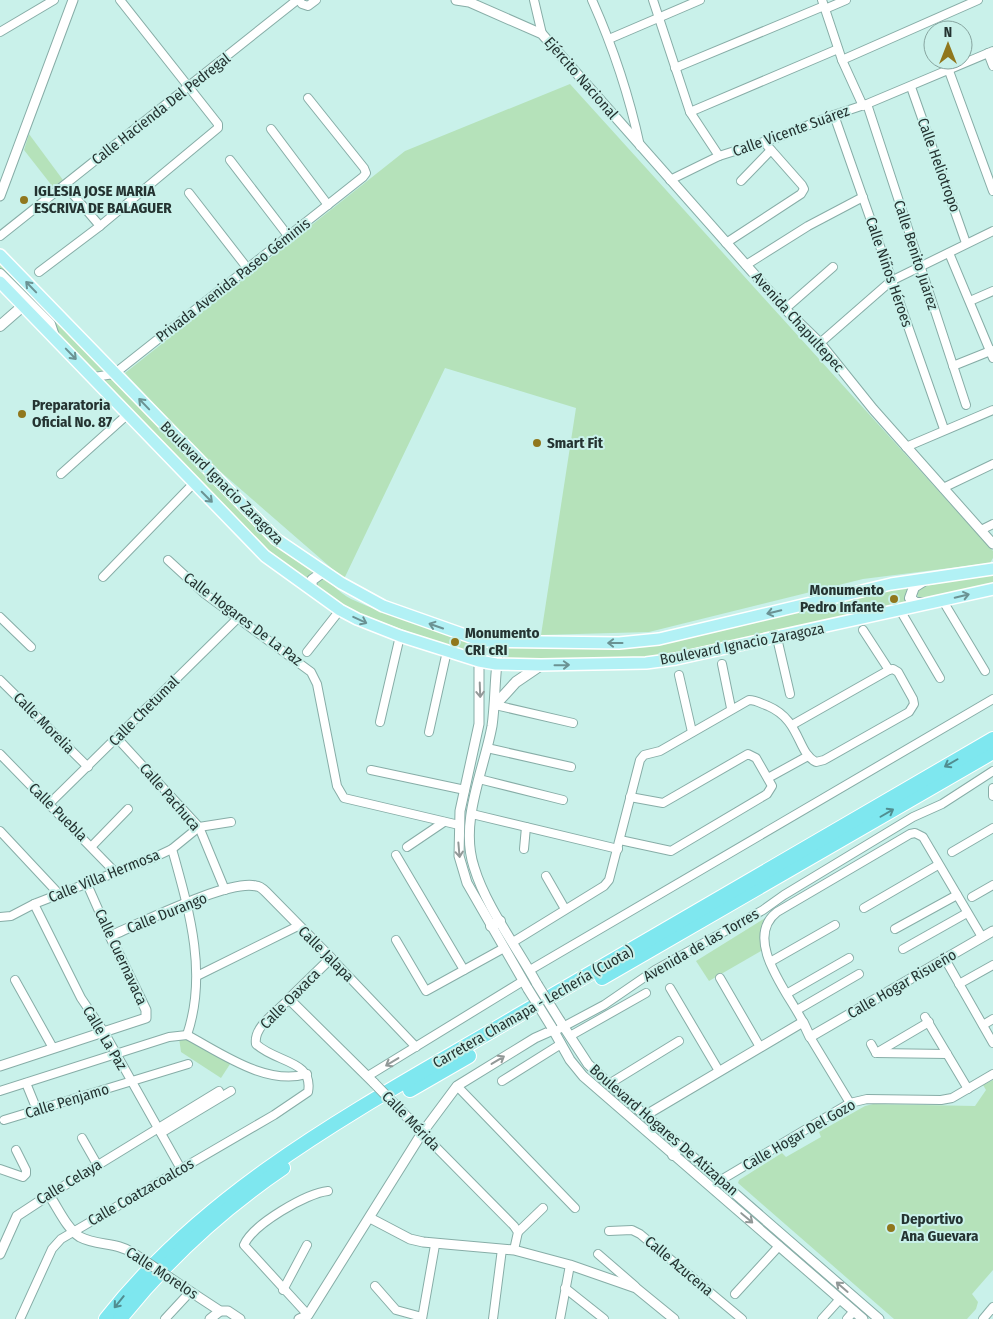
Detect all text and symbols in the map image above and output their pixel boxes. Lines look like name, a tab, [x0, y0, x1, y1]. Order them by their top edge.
north arrow	[923, 20, 973, 70]
text: N	[944, 24, 952, 41]
street label: Ejército Nacional	[540, 33, 622, 123]
street label: Calle Hacienda Del Pedregal	[88, 49, 234, 169]
street label: Calle Vicente Suárez	[730, 102, 852, 160]
street label: Calle Heliotropo	[914, 115, 964, 215]
place label: IGLESIA JOSE MARIA ESCRIVA DE BALAGUER	[34, 182, 172, 217]
marker: IGLESIA JOSE MARIA ESCRIVA DE BALAGUER	[18, 194, 30, 206]
street label: Calle Benito Juárez	[890, 198, 942, 312]
street label: Privada Avenida Paseo Géminis	[152, 214, 314, 346]
street label: Calle Niños Héroes	[862, 215, 916, 329]
street label: Avenida Chapultepec	[748, 268, 848, 376]
one-way arrow	[25, 281, 37, 293]
one-way arrow	[65, 348, 77, 360]
place label: Preparatoria Oficial No. 87	[32, 396, 113, 431]
one-way arrow	[138, 398, 150, 410]
marker: Preparatoria Oficial No. 87	[16, 408, 28, 420]
street label: Boulevard Ignacio Zaragoza	[157, 418, 287, 548]
place label: Smart Fit	[547, 434, 604, 452]
marker: Smart Fit	[531, 437, 543, 449]
one-way arrow	[201, 491, 213, 504]
street label: Calle Hogares De La Paz	[180, 568, 306, 670]
place label: Monumento Pedro Infante	[800, 581, 884, 616]
one-way arrow	[954, 591, 970, 600]
marker: Monumento Pedro Infante	[888, 593, 900, 605]
one-way arrow	[766, 608, 782, 617]
one-way arrow	[352, 616, 367, 626]
street label: Boulevard Ignacio Zaragoza	[658, 619, 826, 669]
one-way arrow	[428, 621, 444, 631]
place label: Monumento CRI cRI	[465, 624, 539, 659]
marker: Monumento CRI cRI	[449, 636, 461, 648]
one-way arrow	[607, 638, 623, 648]
one-way arrow	[554, 660, 570, 670]
street label: Calle Chetumal	[105, 672, 183, 750]
one-way arrow	[475, 682, 485, 698]
street label: Calle Morelia	[10, 689, 78, 757]
one-way arrow	[944, 759, 958, 769]
street label: Calle Pachuca	[136, 760, 204, 834]
street label: Calle Puebla	[25, 779, 91, 845]
one-way arrow	[880, 807, 894, 817]
one-way arrow	[454, 842, 464, 858]
street label: Calle Villa Hermosa	[46, 845, 162, 907]
street label: Calle Durango	[124, 889, 210, 937]
street label: Avenida de las Torres	[640, 905, 762, 985]
street label: Calle Cuernavaca	[91, 906, 151, 1008]
street label: Calle Jalapa	[294, 922, 358, 986]
street label: Carretera Chamapa - Lechería (Cuota)	[429, 942, 637, 1072]
street label: Calle Hogar Risueño	[844, 945, 960, 1022]
street label: Calle Oaxaca	[256, 965, 324, 1033]
street label: Calle La Paz	[79, 1003, 131, 1073]
one-way arrow	[490, 1054, 504, 1064]
one-way arrow	[385, 1056, 399, 1067]
street label: Boulevard Hogares De Atizapan	[586, 1061, 742, 1199]
street label: Calle Penjamo	[23, 1080, 111, 1122]
street label: Calle Mérida	[378, 1087, 444, 1155]
street label: Calle Hogar Del Gozo	[740, 1095, 859, 1175]
street label: Calle Coatzacoalcos	[85, 1154, 197, 1230]
street label: Calle Celaya	[33, 1155, 105, 1209]
place label: Deportivo Ana Guevara	[900, 1210, 979, 1245]
one-way arrow	[740, 1212, 753, 1224]
marker: Deportivo Ana Guevara	[885, 1222, 897, 1234]
street label: Calle Azucena	[641, 1232, 717, 1300]
street label: Calle Morelos	[123, 1243, 201, 1303]
one-way arrow	[836, 1281, 849, 1293]
one-way arrow	[114, 1295, 125, 1308]

